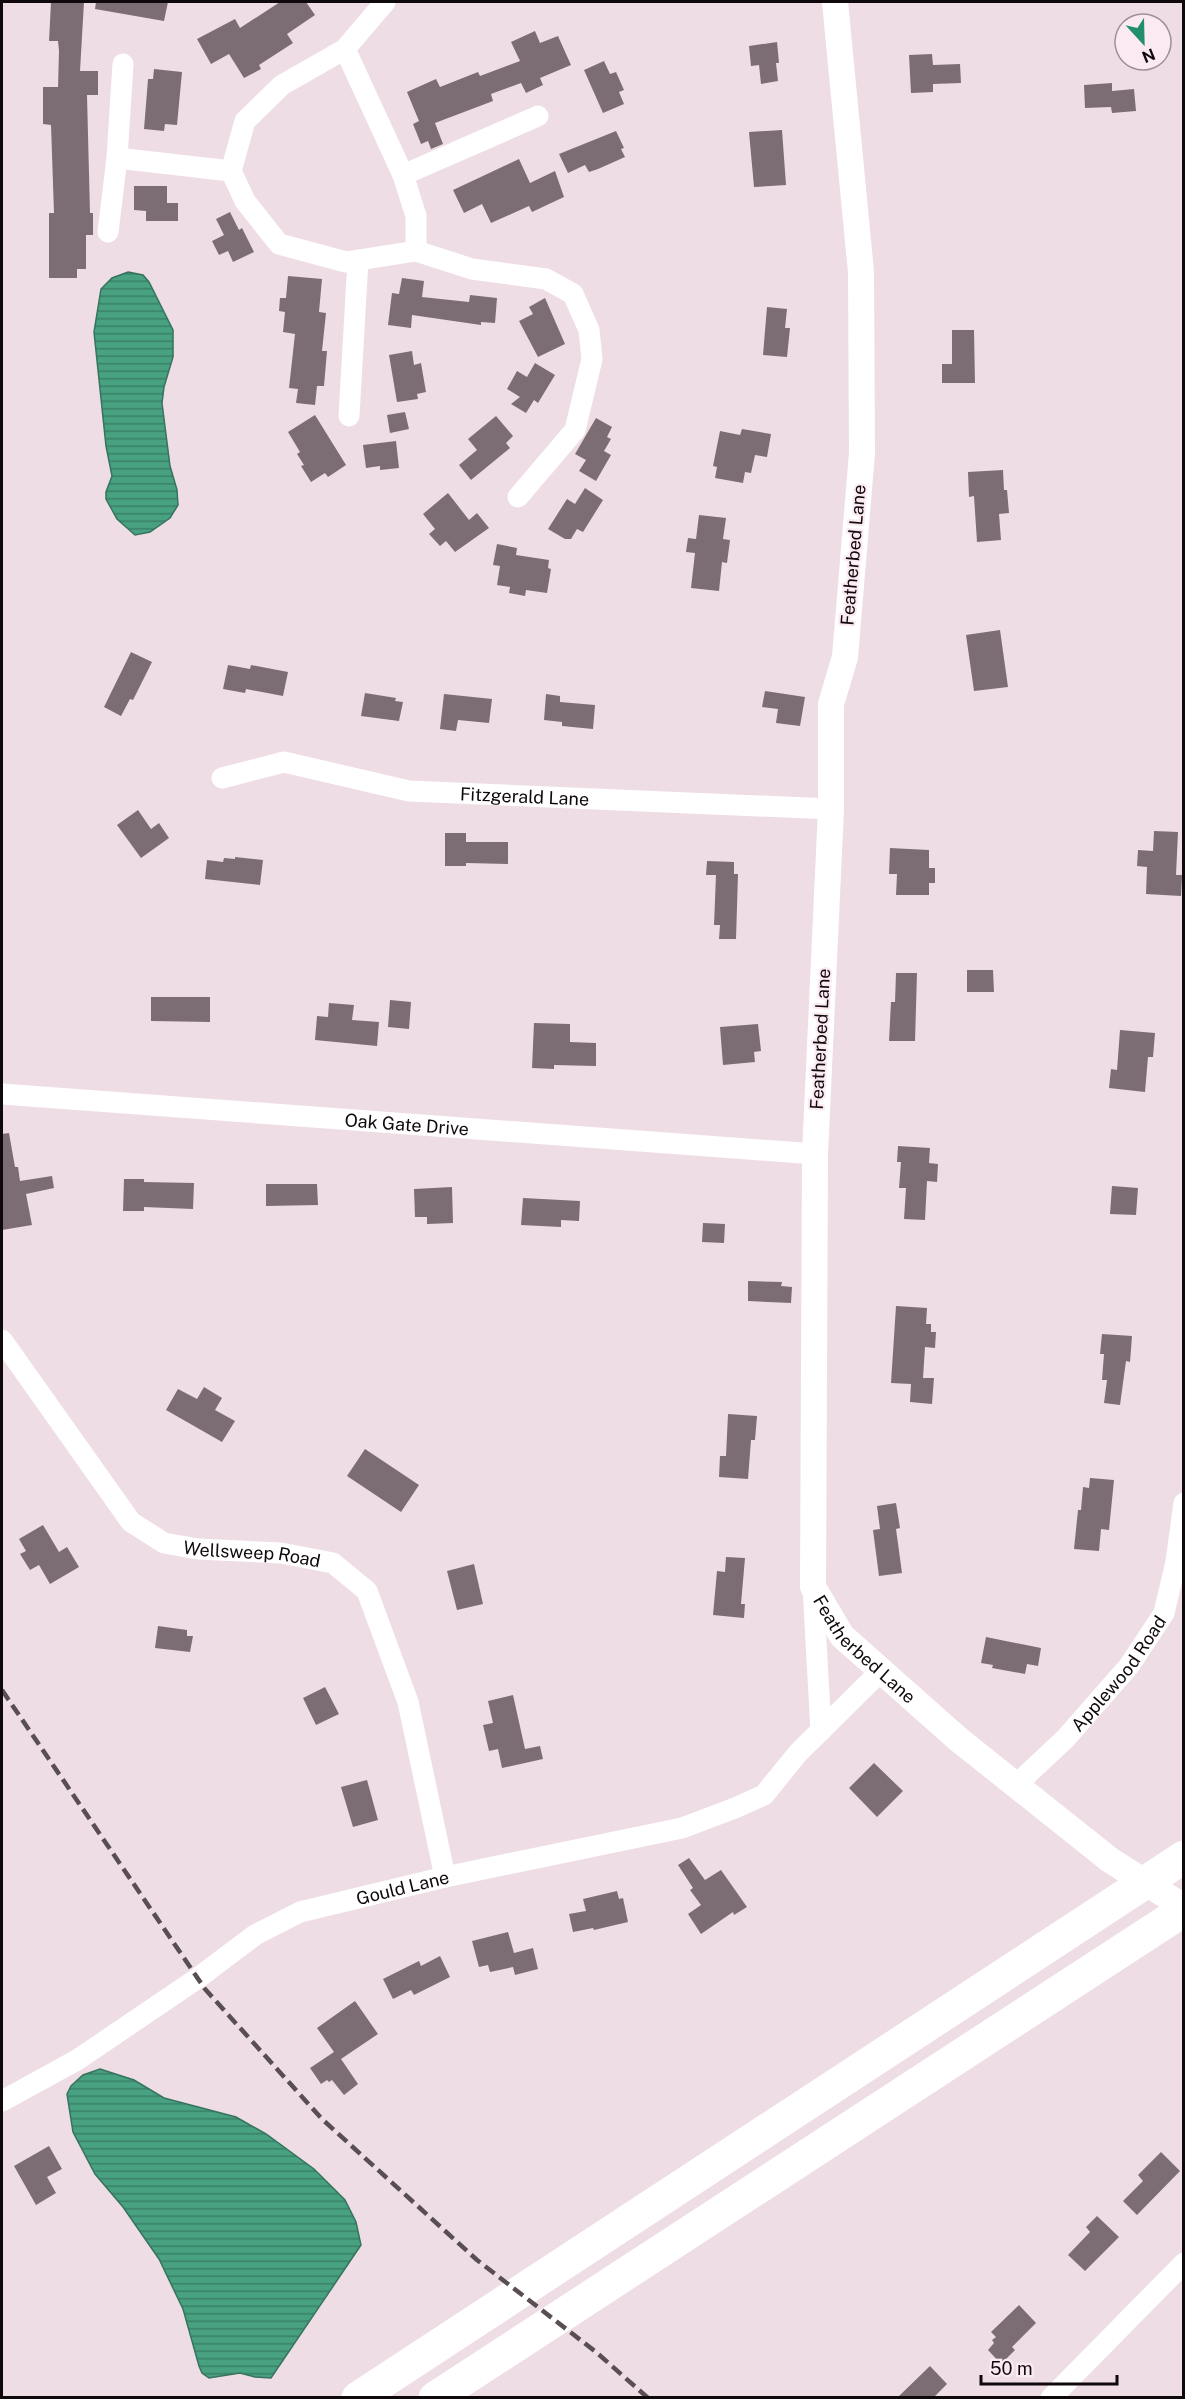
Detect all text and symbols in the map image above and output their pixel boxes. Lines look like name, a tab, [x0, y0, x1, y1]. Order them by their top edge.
north arrow	[1113, 12, 1173, 72]
text: N	[1139, 44, 1158, 67]
street label: Featherbed Lane	[836, 484, 870, 626]
street label: Fitzgerald Lane	[459, 783, 590, 809]
street label: Featherbed Lane	[806, 968, 834, 1110]
street label: Oak Gate Drive	[344, 1109, 470, 1139]
street label: Wellsweep Road	[182, 1536, 322, 1571]
street label: Featherbed Lane	[810, 1591, 920, 1707]
street label: Applewood Road	[1066, 1611, 1170, 1735]
street label: Gould Lane	[354, 1866, 451, 1909]
scale bar	[981, 2348, 1118, 2386]
text: 50 m	[990, 2358, 1033, 2379]

